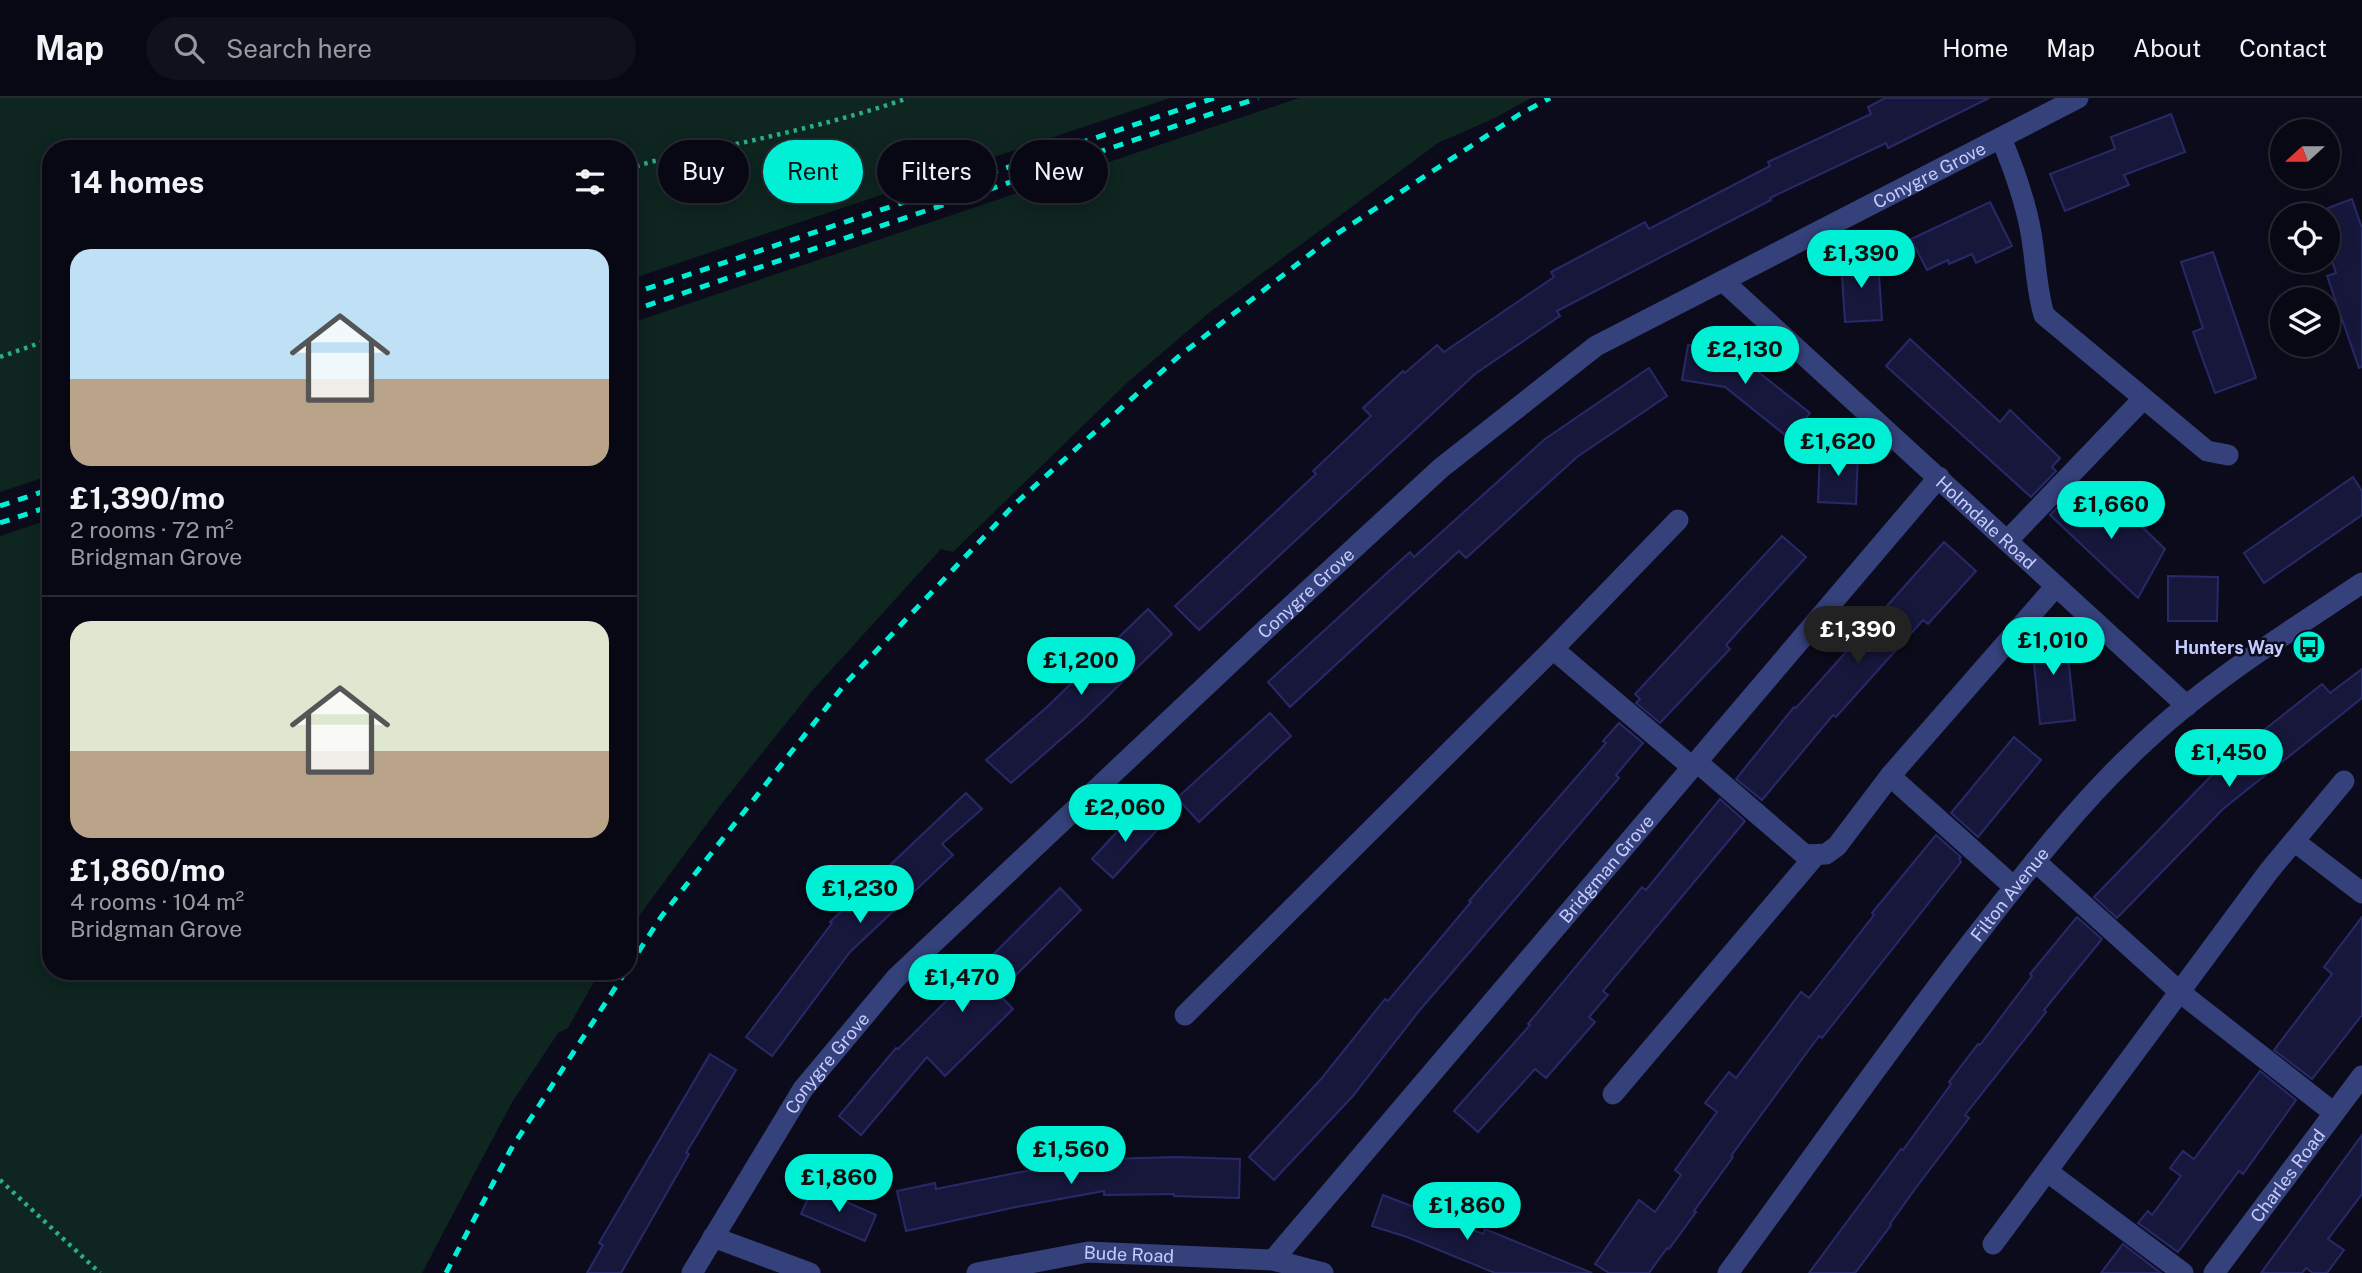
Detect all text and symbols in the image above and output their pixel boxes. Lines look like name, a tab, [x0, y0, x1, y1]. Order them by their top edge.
search box	[146, 17, 636, 80]
text: Map	[35, 29, 104, 67]
icon: search	[170, 29, 208, 67]
text: Search here	[226, 33, 372, 64]
text: Home	[1942, 34, 2008, 62]
text: Map	[2046, 34, 2095, 62]
text: About	[2133, 34, 2201, 62]
text: Contact	[2239, 34, 2327, 62]
north arrow	[2270, 119, 2340, 189]
map controls	[2270, 119, 2340, 357]
street label: Conygre Grove	[1869, 137, 1989, 212]
chip: Buy	[658, 140, 749, 203]
chip: Rent	[763, 140, 863, 203]
chip: Filters	[877, 140, 996, 203]
chip: New	[1010, 140, 1108, 203]
icon: filters	[571, 163, 609, 201]
text: 14 homes	[70, 164, 204, 200]
button: locate	[2270, 203, 2340, 273]
pin: £1,390	[1804, 230, 1918, 290]
text: £1,390	[1823, 239, 1899, 266]
button: layers	[2270, 287, 2340, 357]
icon: home	[277, 295, 403, 421]
pin: £2,130	[1688, 327, 1802, 386]
text: £2,130	[1707, 335, 1783, 362]
pin: £1,620	[1781, 418, 1895, 478]
text: £1,620	[1800, 427, 1876, 454]
street label: Holmdale Road	[1932, 471, 2040, 573]
text: £1,390/mo	[70, 480, 225, 516]
pin: £1,660	[2054, 482, 2168, 541]
text: £1,660	[2073, 490, 2149, 517]
text: 2 rooms · 72 m²	[70, 516, 233, 543]
text: Bridgman Grove	[70, 543, 242, 570]
street label: Conygre Grove	[1253, 543, 1358, 642]
pin: £1,390	[1801, 606, 1915, 666]
text: £1,390	[1820, 615, 1896, 642]
pin: £1,010	[1996, 618, 2110, 677]
text: £1,010	[2018, 626, 2088, 653]
bus stop icon: Hunters Way	[2290, 628, 2328, 666]
place label: Hunters Way	[2174, 637, 2284, 658]
pin: £1,200	[1024, 638, 1138, 697]
text: £1,200	[1043, 646, 1119, 673]
icon: home	[277, 667, 403, 793]
pin: £1,450	[2172, 730, 2286, 789]
text: £1,450	[2191, 738, 2267, 765]
pin: £2,060	[1068, 784, 1182, 844]
text: £2,060	[1085, 793, 1165, 820]
street label: Bridgman Grove	[1554, 810, 1658, 927]
street label: Filton Avenue	[1966, 843, 2053, 945]
text: £1,860/mo	[70, 852, 225, 888]
pin: £1,230	[803, 866, 917, 925]
text: £1,230	[822, 874, 898, 901]
text: 4 rooms · 104 m²	[70, 888, 244, 915]
text: Bridgman Grove	[70, 915, 242, 942]
pin: £1,470	[905, 954, 1019, 1014]
text: £1,470	[924, 963, 1000, 990]
street label: Conygre Grove	[780, 1008, 873, 1117]
street label: Charles Road	[2246, 1125, 2329, 1226]
pin: £1,560	[1014, 1126, 1128, 1186]
text: £1,560	[1033, 1135, 1109, 1162]
pin: £1,860	[782, 1154, 896, 1214]
text: £1,860	[801, 1163, 877, 1190]
pin: £1,860	[1410, 1182, 1524, 1242]
text: £1,860	[1429, 1191, 1505, 1218]
street label: Bude Road	[1083, 1241, 1175, 1266]

